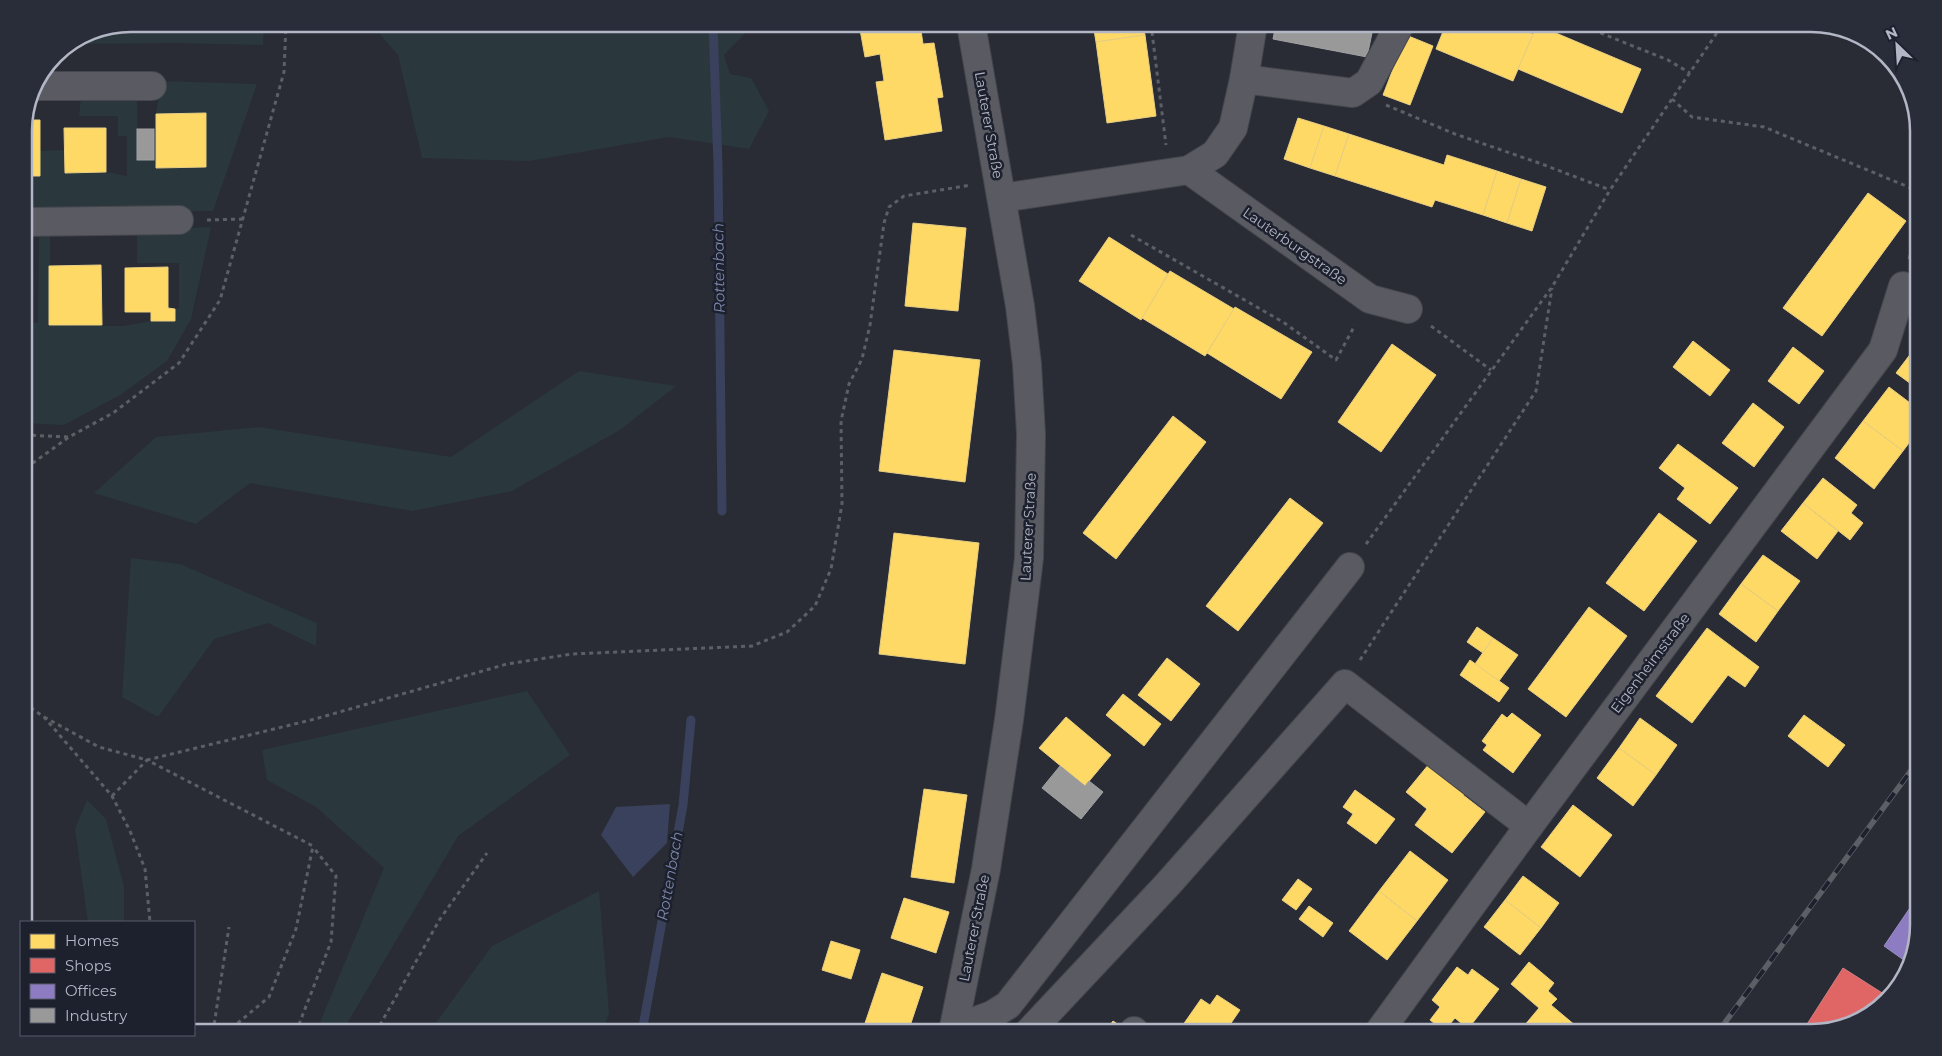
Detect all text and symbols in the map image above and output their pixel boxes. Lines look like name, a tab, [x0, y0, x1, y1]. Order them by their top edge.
north arrow	[1872, 20, 1922, 70]
text: N	[1883, 23, 1900, 44]
street label: Lauterer Straße	[971, 70, 1007, 180]
street label: Lauterburgstraße	[1240, 203, 1350, 289]
water label: Rottenbach	[708, 223, 729, 313]
street label: Lauterer Straße	[1016, 472, 1040, 582]
street label: Eigenheimstraße	[1606, 609, 1694, 717]
water label: Rottenbach	[652, 830, 687, 922]
street label: Lauterer Straße	[955, 873, 993, 983]
legend	[20, 921, 195, 1036]
text: Homes	[65, 931, 119, 950]
text: Shops	[65, 956, 111, 975]
text: Offices	[65, 981, 117, 1000]
text: Industry	[65, 1006, 128, 1025]

